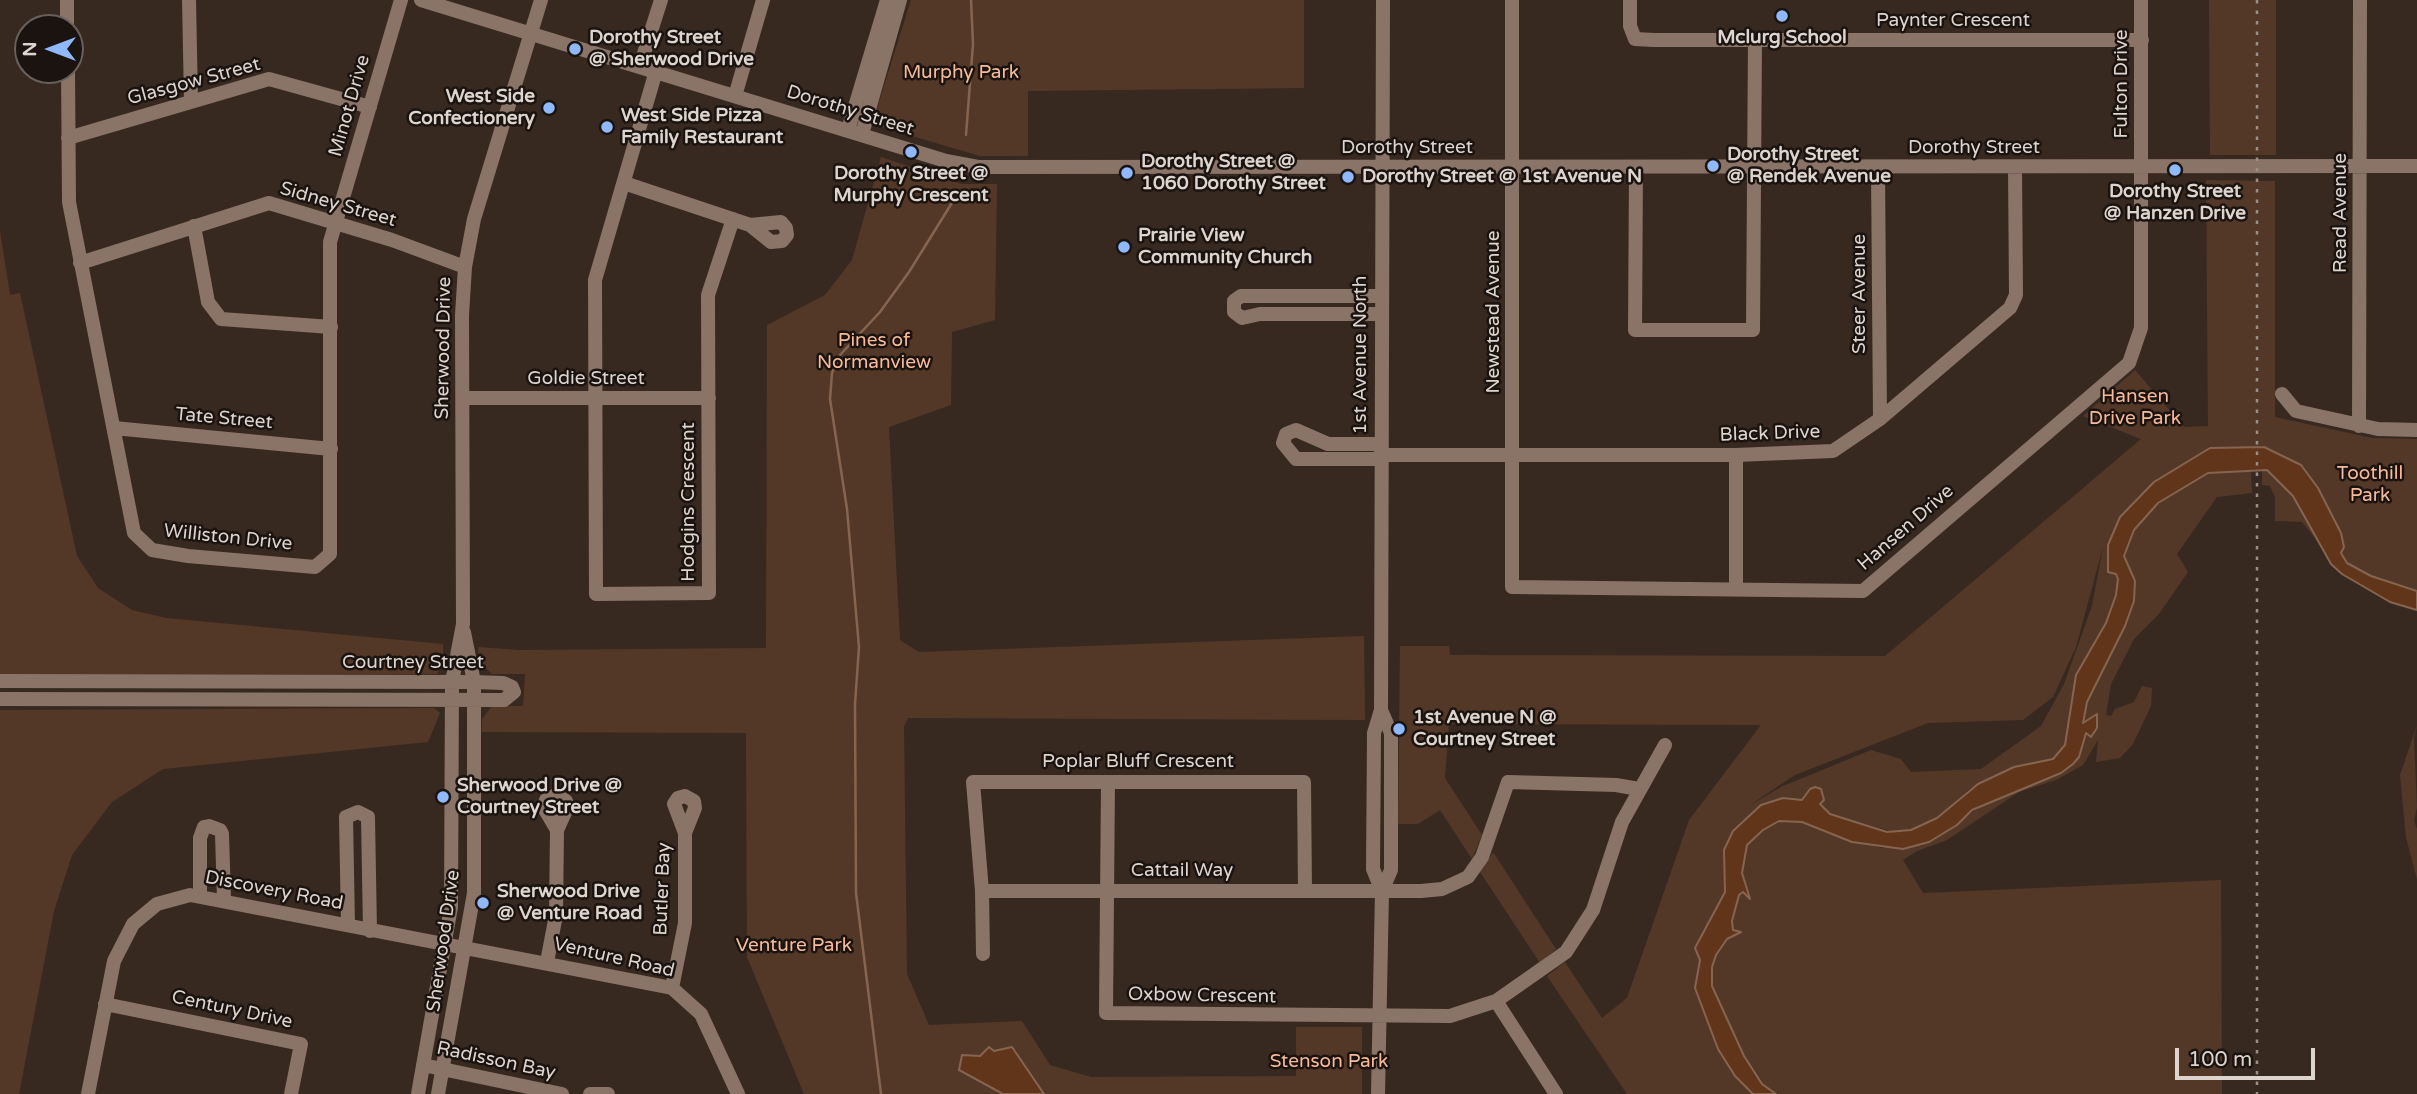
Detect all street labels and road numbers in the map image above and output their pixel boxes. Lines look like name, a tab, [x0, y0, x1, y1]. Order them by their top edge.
street label: Paynter Crescent	[1876, 10, 2030, 32]
street label: Fulton Drive	[2111, 29, 2133, 139]
street label: Minot Drive	[325, 52, 375, 160]
street label: Glasgow Street	[125, 53, 263, 111]
street label: Dorothy Street	[784, 81, 916, 141]
street label: Dorothy Street	[1341, 137, 1473, 159]
street label: Dorothy Street	[1908, 137, 2040, 159]
street label: Read Avenue	[2330, 153, 2352, 273]
street label: Sidney Street	[277, 178, 399, 232]
street label: Newstead Avenue	[1483, 230, 1505, 394]
street label: Steer Avenue	[1849, 234, 1871, 354]
street label: Sherwood Drive	[431, 276, 457, 420]
street label: 1st Avenue North	[1350, 276, 1372, 434]
street label: Goldie Street	[527, 368, 645, 390]
street label: Tate Street	[174, 403, 274, 435]
street label: Black Drive	[1719, 421, 1821, 447]
street label: Hodgins Crescent	[678, 422, 700, 582]
street label: Hansen Drive	[1853, 480, 1959, 576]
street label: Williston Drive	[163, 520, 293, 556]
street label: Courtney Street	[342, 652, 484, 674]
street label: Poplar Bluff Crescent	[1042, 751, 1234, 773]
street label: Butler Bay	[650, 842, 676, 936]
street label: Cattail Way	[1131, 860, 1233, 882]
street label: Discovery Road	[203, 866, 345, 916]
street label: Sherwood Drive	[423, 869, 465, 1013]
street label: Venture Road	[551, 933, 677, 983]
street label: Oxbow Crescent	[1128, 983, 1276, 1009]
street label: Century Drive	[169, 986, 295, 1034]
street label: Radisson Bay	[434, 1037, 558, 1085]

